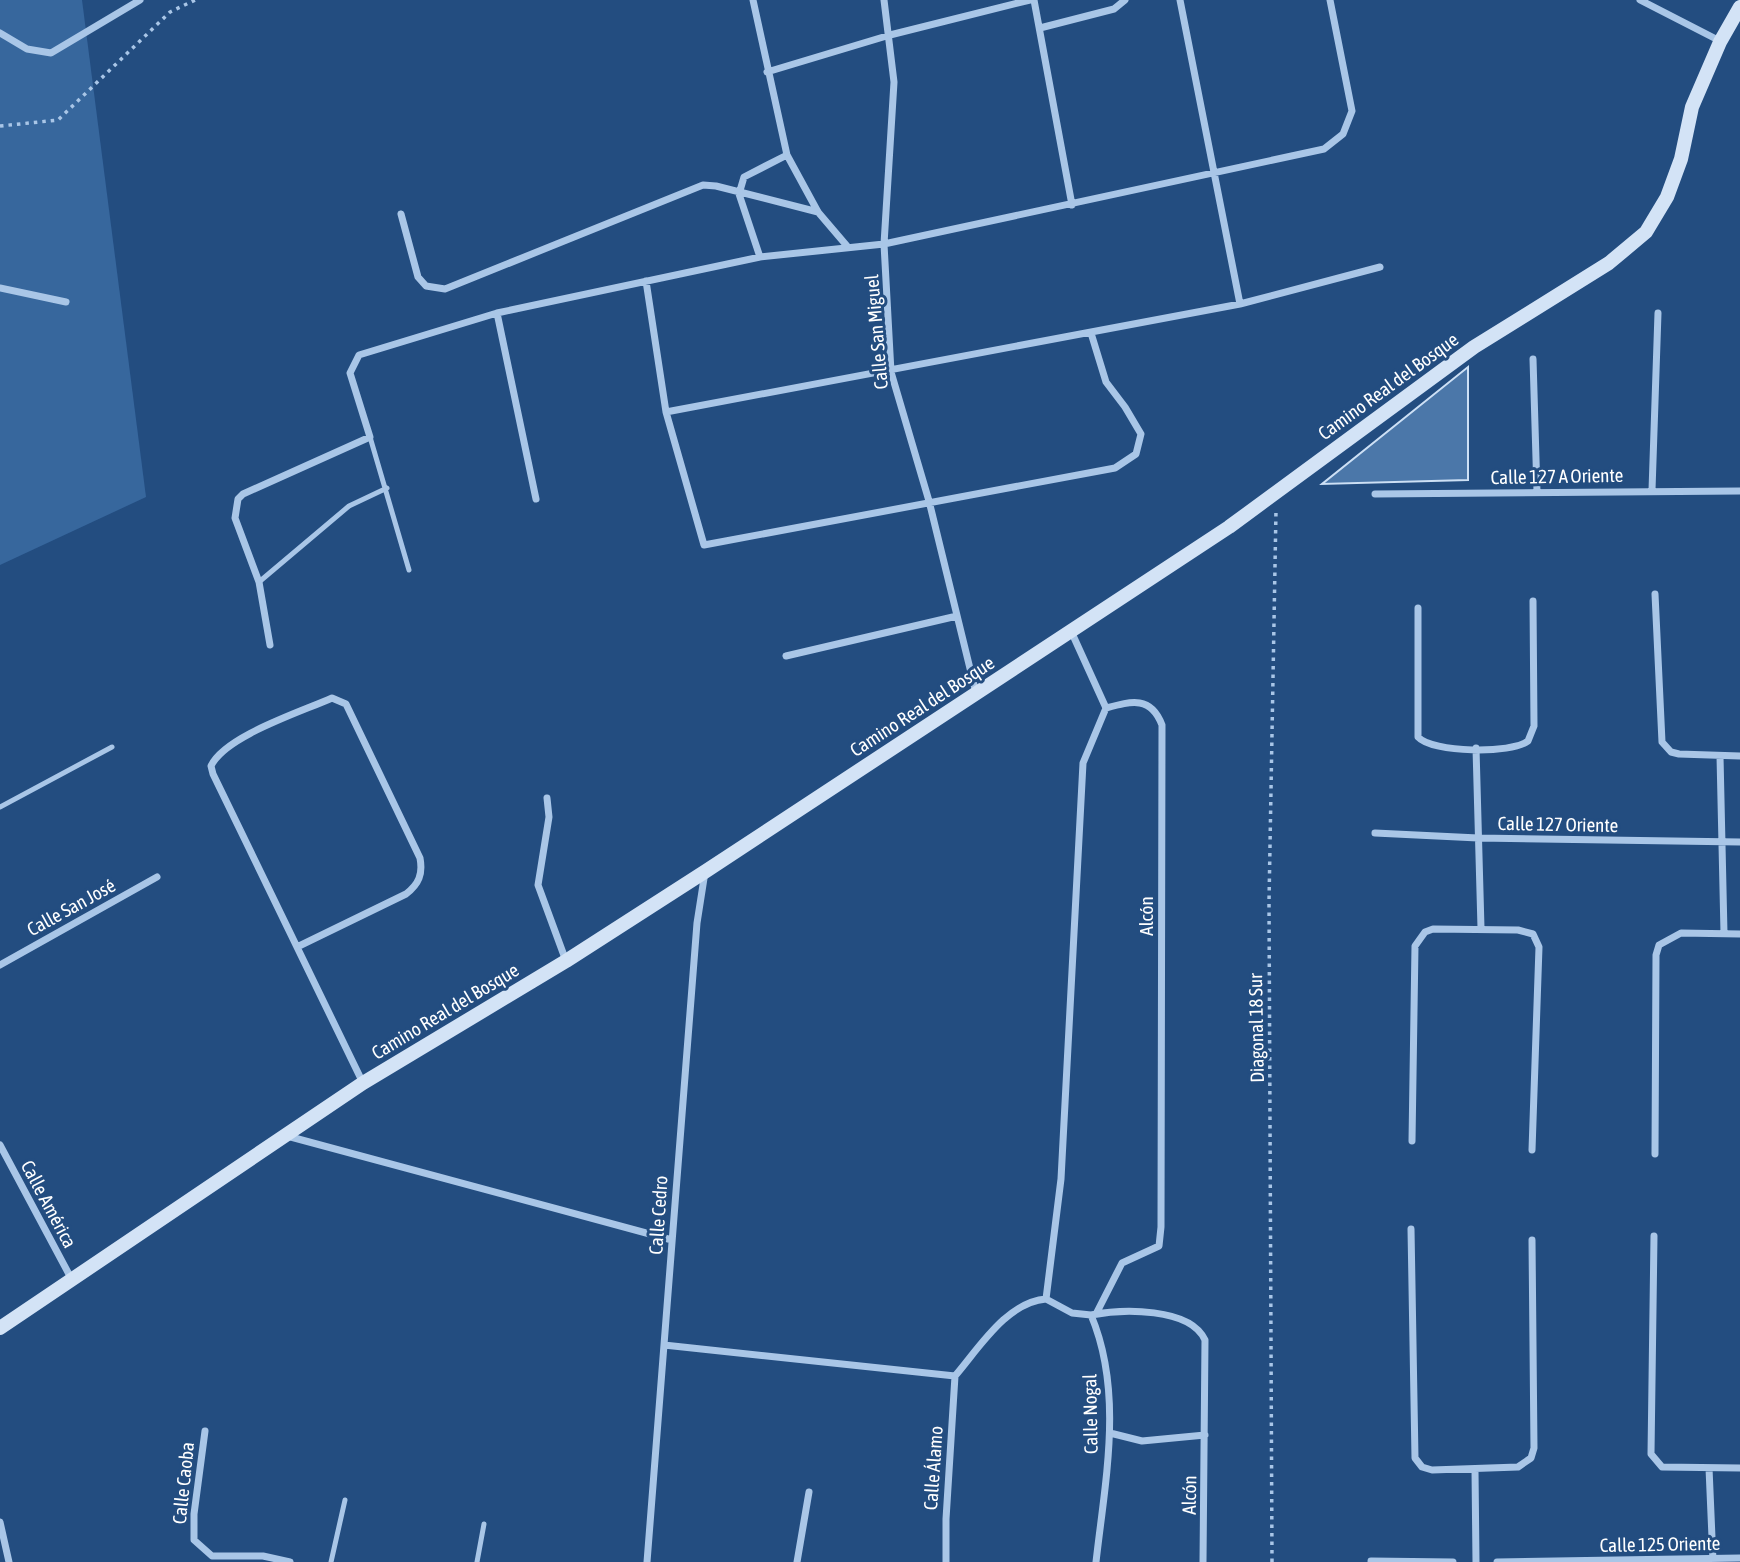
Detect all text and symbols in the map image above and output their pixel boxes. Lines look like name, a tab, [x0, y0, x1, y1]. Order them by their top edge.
street label: Calle San Miguel	[860, 274, 892, 390]
street label: Camino Real del Bosque	[1314, 328, 1462, 444]
street label: Calle 127 A Oriente	[1491, 464, 1623, 488]
street label: Camino Real del Bosque	[846, 651, 998, 761]
street label: Calle 127 Oriente	[1497, 812, 1619, 836]
street label: Calle San José	[23, 874, 119, 940]
street label: Alcón	[1135, 896, 1157, 936]
street label: Camino Real del Bosque	[368, 958, 522, 1064]
street label: Diagonal 18 Sur	[1244, 973, 1268, 1083]
street label: Calle América	[17, 1156, 81, 1252]
street label: Calle Cedro	[644, 1175, 672, 1255]
street label: Calle Nogal	[1078, 1374, 1102, 1454]
street label: Calle Álamo	[919, 1425, 947, 1511]
street label: Calle Caoba	[168, 1441, 198, 1525]
street label: Alcón	[1178, 1475, 1200, 1515]
street label: Calle 125 Oriente	[1599, 1532, 1721, 1556]

